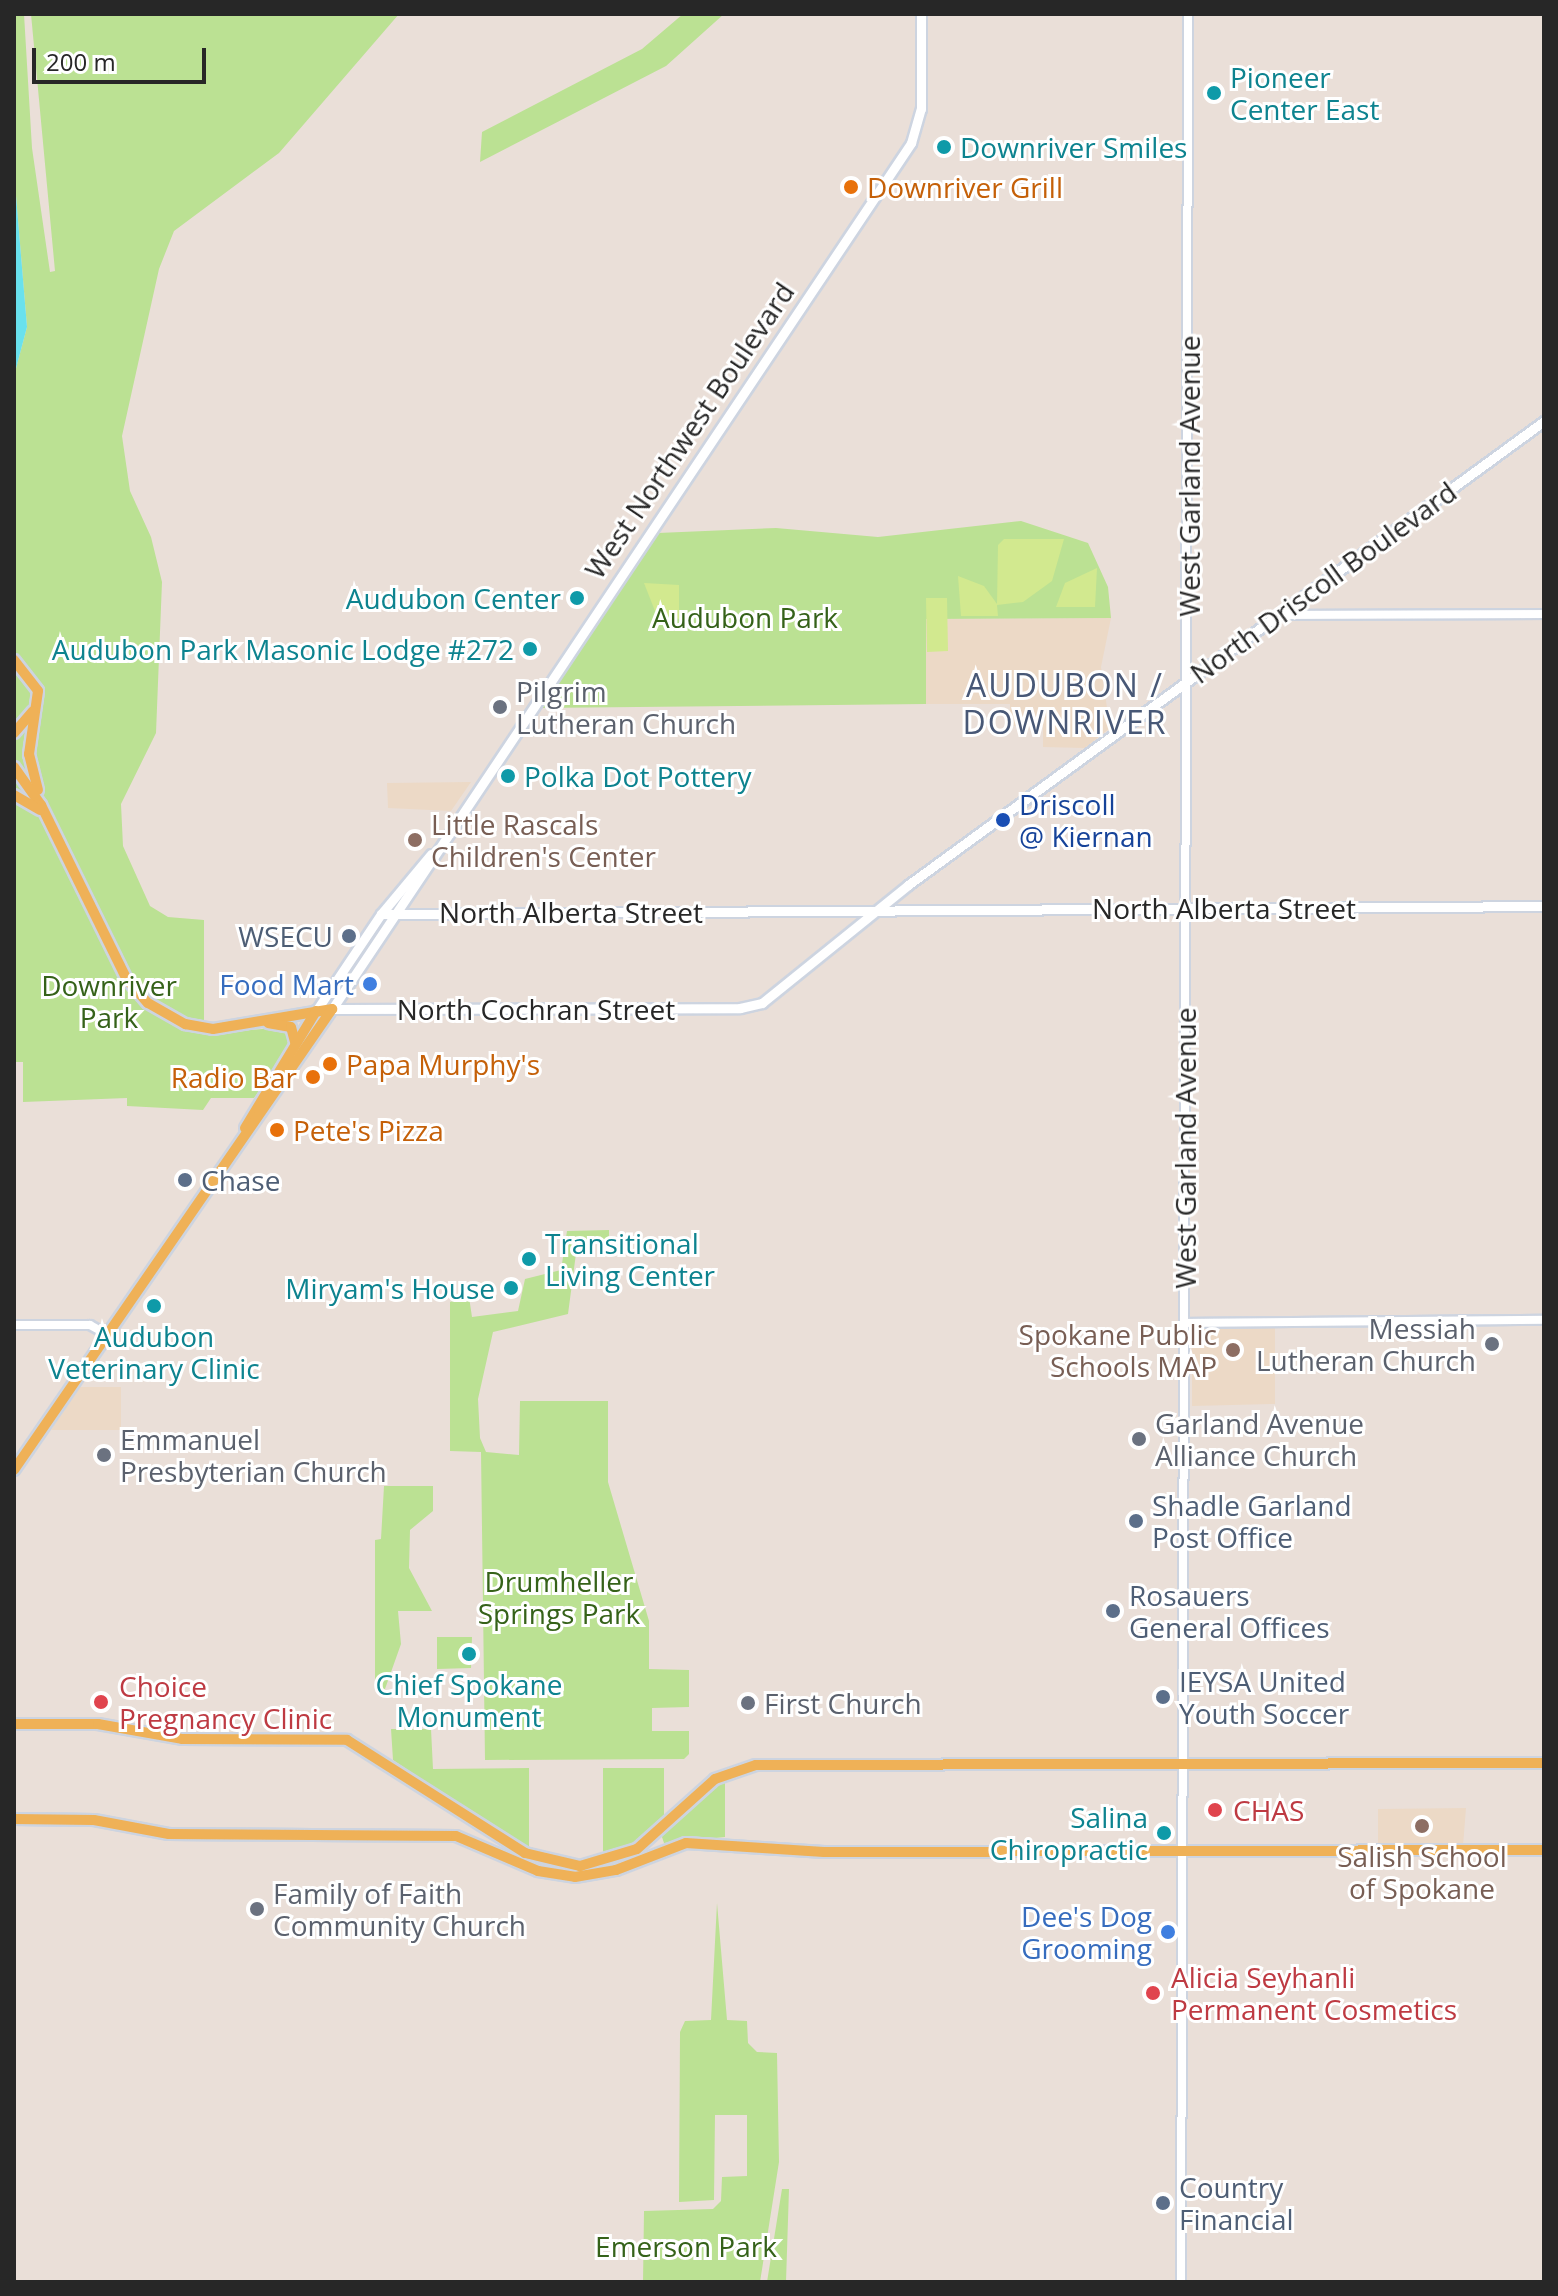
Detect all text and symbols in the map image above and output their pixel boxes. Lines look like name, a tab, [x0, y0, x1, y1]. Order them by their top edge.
scale bar	[36, 32, 210, 82]
text: 200 m	[46, 45, 116, 78]
place label: Pioneer Center East	[1230, 60, 1379, 126]
marker: Pioneer Center East	[1205, 84, 1223, 102]
place label: Downriver Smiles	[960, 130, 1187, 164]
marker: Downriver Smiles	[935, 138, 953, 156]
place label: Downriver Grill	[867, 170, 1063, 204]
marker: Downriver Grill	[842, 178, 860, 196]
street label: West Northwest Boulevard	[577, 276, 801, 584]
street label: West Garland Avenue	[1172, 335, 1206, 617]
street label: North Driscoll Boulevard	[1183, 474, 1463, 690]
place label: Audubon Center	[346, 581, 561, 615]
marker: Audubon Center	[568, 589, 586, 607]
park label: Audubon Park	[652, 600, 838, 634]
place label: Audubon Park Masonic Lodge #272	[52, 632, 514, 666]
marker: Audubon Park Masonic Lodge #272	[521, 640, 539, 658]
district label: AUDUBON / DOWNRIVER	[962, 667, 1168, 742]
place label: Pilgrim Lutheran Church	[516, 674, 736, 740]
marker: Pilgrim Lutheran Church	[491, 698, 509, 716]
place label: Polka Dot Pottery	[524, 759, 752, 793]
marker: Polka Dot Pottery	[499, 767, 517, 785]
place label: Driscoll @ Kiernan	[1019, 787, 1153, 853]
place label: Little Rascals Children's Center	[431, 807, 656, 873]
marker: Driscoll @ Kiernan	[994, 811, 1012, 829]
marker: Little Rascals Children's Center	[406, 831, 424, 849]
street label: North Alberta Street	[1092, 891, 1356, 925]
street label: North Alberta Street	[439, 895, 703, 929]
place label: WSECU	[238, 919, 333, 953]
marker: WSECU	[340, 927, 358, 945]
place label: Food Mart	[219, 967, 354, 1001]
park label: Downriver Park	[41, 968, 177, 1034]
marker: Food Mart	[361, 975, 379, 993]
street label: North Cochran Street	[397, 992, 675, 1026]
street label: West Garland Avenue	[1168, 1007, 1202, 1289]
place label: Papa Murphy's	[346, 1047, 540, 1081]
marker: Papa Murphy's	[321, 1055, 339, 1073]
place label: Radio Bar	[171, 1060, 297, 1094]
marker: Radio Bar	[304, 1068, 322, 1086]
place label: Pete's Pizza	[293, 1113, 444, 1147]
marker: Pete's Pizza	[268, 1121, 286, 1139]
place label: Chase	[201, 1163, 280, 1197]
marker: Chase	[176, 1171, 194, 1189]
place label: Transitional Living Center	[545, 1226, 715, 1292]
marker: Transitional Living Center	[520, 1250, 538, 1268]
place label: Miryam's House	[285, 1271, 495, 1305]
marker: Miryam's House	[502, 1279, 520, 1297]
marker: Audubon Veterinary Clinic	[145, 1297, 163, 1315]
place label: Messiah Lutheran Church	[1256, 1311, 1476, 1377]
place label: Spokane Public Schools MAP	[1019, 1317, 1217, 1383]
place label: Audubon Veterinary Clinic	[48, 1319, 260, 1385]
marker: Messiah Lutheran Church	[1483, 1335, 1501, 1353]
marker: Spokane Public Schools MAP	[1224, 1341, 1242, 1359]
place label: Garland Avenue Alliance Church	[1155, 1406, 1364, 1472]
place label: Emmanuel Presbyterian Church	[120, 1422, 387, 1488]
marker: Garland Avenue Alliance Church	[1130, 1430, 1148, 1448]
marker: Emmanuel Presbyterian Church	[95, 1446, 113, 1464]
place label: Shadle Garland Post Office	[1152, 1488, 1352, 1554]
marker: Shadle Garland Post Office	[1127, 1512, 1145, 1530]
park label: Drumheller Springs Park	[478, 1564, 640, 1630]
place label: Rosauers General Offices	[1129, 1578, 1329, 1644]
marker: Rosauers General Offices	[1104, 1602, 1122, 1620]
marker: Chief Spokane Monument	[460, 1645, 478, 1663]
place label: IEYSA United Youth Soccer	[1179, 1664, 1349, 1730]
place label: Chief Spokane Monument	[376, 1667, 562, 1733]
place label: Choice Pregnancy Clinic	[119, 1669, 332, 1735]
place label: First Church	[764, 1686, 922, 1720]
marker: IEYSA United Youth Soccer	[1154, 1688, 1172, 1706]
marker: Choice Pregnancy Clinic	[90, 1691, 112, 1713]
marker: First Church	[739, 1694, 757, 1712]
place label: CHAS	[1233, 1793, 1304, 1827]
marker: CHAS	[1204, 1799, 1226, 1821]
place label: Salina Chiropractic	[990, 1800, 1148, 1866]
marker: Salish School of Spokane	[1413, 1817, 1431, 1835]
marker: Salina Chiropractic	[1155, 1824, 1173, 1842]
place label: Salish School of Spokane	[1337, 1839, 1507, 1905]
place label: Family of Faith Community Church	[273, 1876, 526, 1942]
place label: Dee's Dog Grooming	[1021, 1899, 1152, 1965]
marker: Family of Faith Community Church	[248, 1900, 266, 1918]
marker: Dee's Dog Grooming	[1159, 1923, 1177, 1941]
place label: Alicia Seyhanli Permanent Cosmetics	[1171, 1960, 1457, 2026]
marker: Alicia Seyhanli Permanent Cosmetics	[1142, 1982, 1164, 2004]
place label: Country Financial	[1179, 2170, 1294, 2236]
marker: Country Financial	[1154, 2194, 1172, 2212]
park label: Emerson Park	[595, 2229, 777, 2263]

